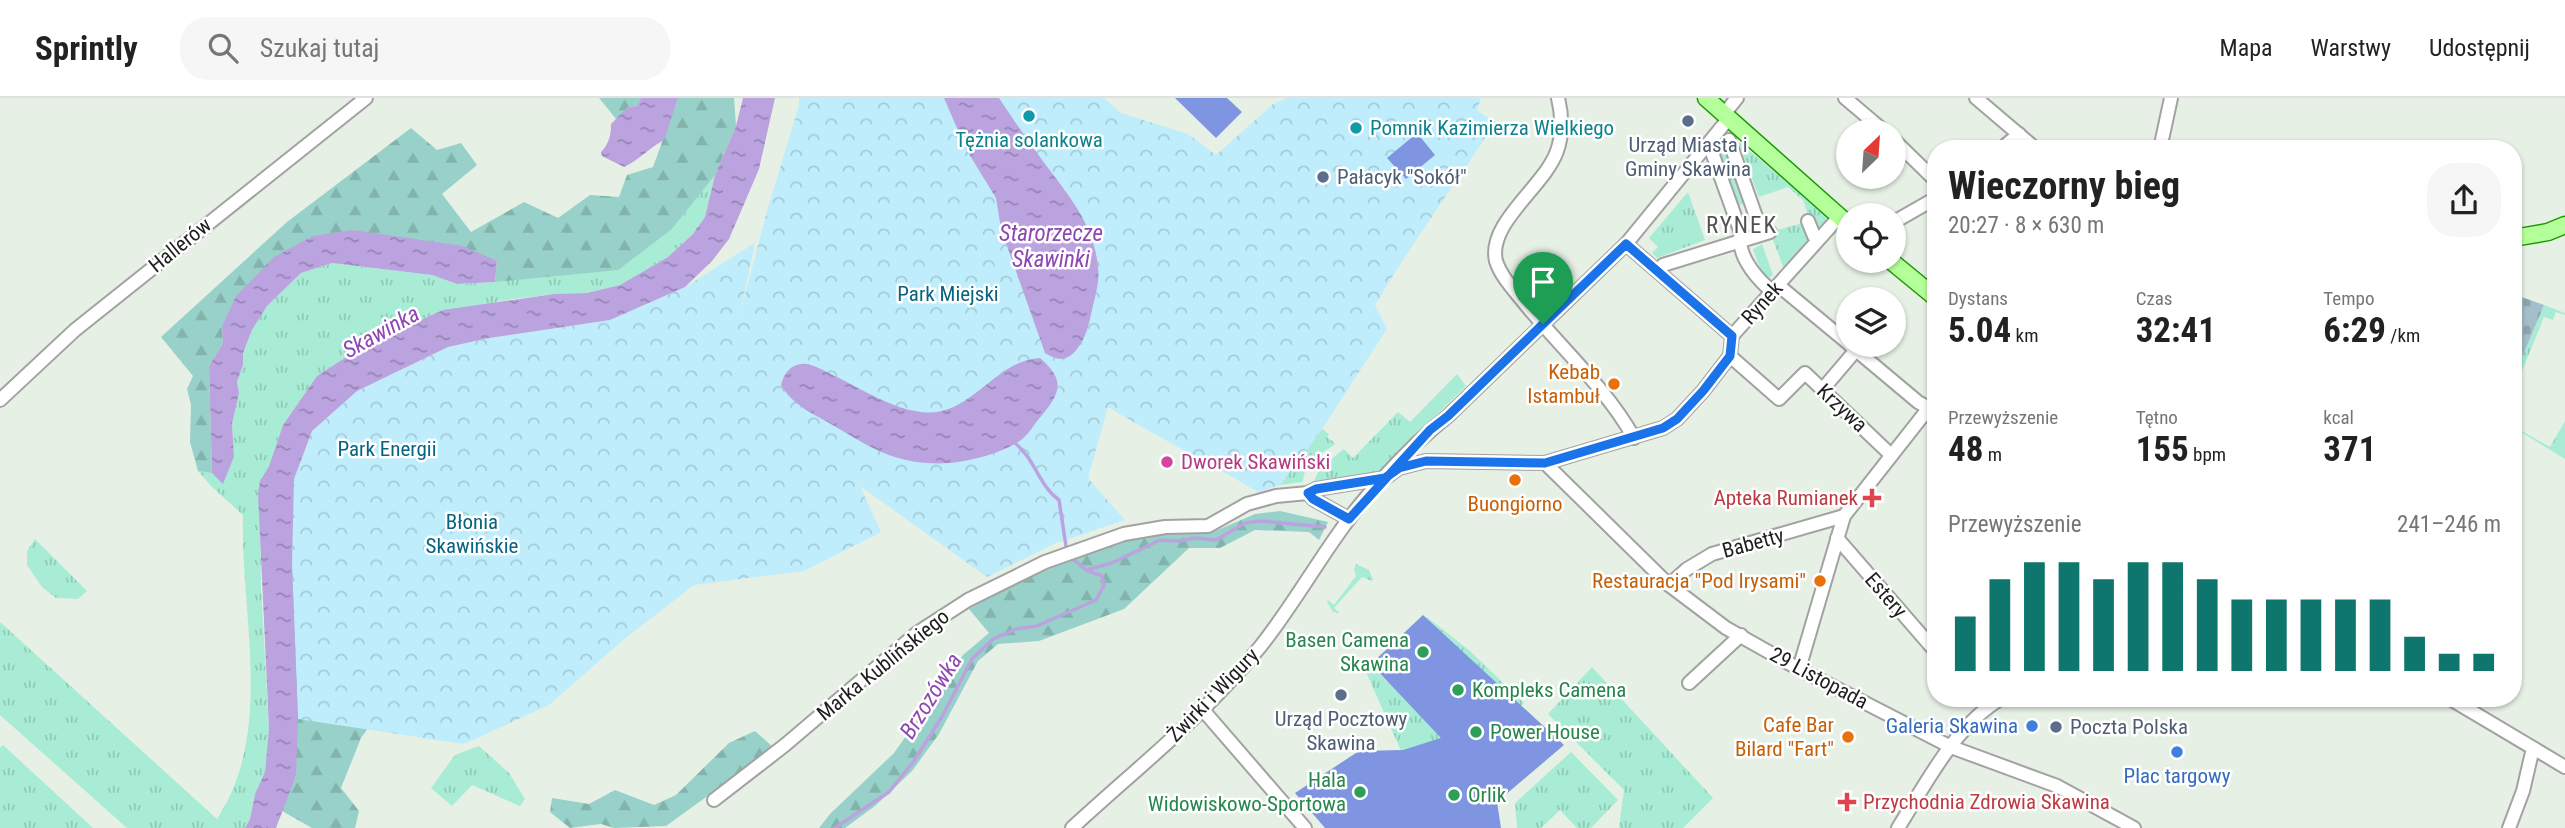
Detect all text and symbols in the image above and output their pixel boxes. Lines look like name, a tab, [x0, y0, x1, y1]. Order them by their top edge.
search box	[180, 17, 670, 80]
text: Sprintly	[35, 29, 138, 68]
icon: search	[204, 29, 242, 67]
text: Szukaj tutaj	[260, 33, 379, 63]
text: Mapa	[2220, 34, 2273, 62]
text: Warstwy	[2311, 34, 2391, 62]
text: Udostępnij	[2429, 34, 2530, 62]
marker: Tężnia solankowa	[1021, 108, 1037, 124]
marker: Urząd Miasta i Gminy Skawina	[1680, 113, 1696, 129]
place label: Pomnik Kazimierza Wielkiego	[1370, 116, 1614, 140]
north arrow	[1836, 119, 1906, 189]
map controls	[1836, 119, 1906, 357]
marker: Pomnik Kazimierza Wielkiego	[1348, 120, 1364, 136]
place label: Tężnia solankowa	[955, 128, 1103, 152]
place label: Urząd Miasta i Gminy Skawina	[1625, 133, 1751, 181]
button: share	[2427, 163, 2501, 237]
text: Wieczorny bieg	[1948, 164, 2180, 208]
place label: Pałacyk "Sokół"	[1337, 165, 1467, 189]
marker: Pałacyk "Sokół"	[1315, 169, 1331, 185]
button: locate	[1836, 203, 1906, 273]
district label: RYNEK	[1706, 212, 1778, 239]
text: 20:27 · 8 × 630 m	[1948, 212, 2104, 239]
street label: Hallerów	[144, 213, 216, 277]
water label: Starorzecze Skawinki	[999, 220, 1103, 273]
pin	[1513, 252, 1573, 324]
icon: arrive	[1524, 263, 1562, 301]
street label: Rynek	[1737, 276, 1788, 329]
park label: Park Miejski	[897, 282, 999, 306]
button: layers	[1836, 287, 1906, 357]
text: Dystans	[1948, 287, 2008, 310]
text: Czas	[2136, 287, 2173, 310]
text: Tempo	[2323, 287, 2374, 310]
water label: Skawinka	[338, 300, 424, 364]
text: 5.04	[1948, 310, 2011, 351]
text: 32:41	[2136, 310, 2216, 351]
text: 6:29	[2323, 310, 2386, 351]
text: km	[2011, 324, 2038, 347]
text: /km	[2386, 324, 2420, 347]
place label: Kebab Istambuł	[1527, 360, 1600, 408]
marker: Kebab Istambuł	[1606, 376, 1622, 392]
street label: Krzywa	[1812, 379, 1872, 437]
text: Przewyższenie	[1948, 406, 2058, 429]
text: Tętno	[2136, 406, 2178, 429]
text: kcal	[2323, 406, 2354, 429]
text: 48	[1948, 429, 1983, 470]
text: 155	[2136, 429, 2189, 470]
text: 371	[2323, 429, 2376, 470]
park label: Park Energii	[338, 437, 436, 461]
text: m	[1983, 443, 2002, 466]
text: bpm	[2189, 443, 2226, 466]
place label: Dworek Skawiński	[1181, 450, 1330, 474]
marker: Dworek Skawiński	[1159, 454, 1175, 470]
marker: Buongiorno	[1507, 472, 1523, 488]
place label: Apteka Rumianek	[1714, 486, 1859, 510]
marker: Apteka Rumianek	[1864, 490, 1880, 506]
place label: Buongiorno	[1467, 492, 1563, 516]
park label: Błonia Skawińskie	[426, 510, 519, 558]
text: Przewyższenie	[1948, 511, 2081, 538]
text: 241–246 m	[2397, 511, 2501, 538]
street label: Babetty	[1720, 523, 1787, 563]
street label: Estery	[1860, 568, 1912, 622]
place label: Restauracja "Pod Irysami"	[1592, 569, 1806, 593]
marker: Restauracja "Pod Irysami"	[1812, 573, 1828, 589]
street label: Marka Kublińskiego	[812, 604, 954, 726]
place label: Basen Camena Skawina	[1285, 628, 1409, 676]
street label: 29 Listopada	[1766, 642, 1872, 714]
street label: Żwirki i Wigury	[1162, 643, 1264, 747]
marker: Basen Camena Skawina	[1415, 644, 1431, 660]
water label: Brzozówka	[894, 648, 968, 744]
place label: Kompleks Camena	[1472, 678, 1626, 702]
marker: Kompleks Camena	[1450, 682, 1466, 698]
marker: Urząd Pocztowy Skawina	[1333, 687, 1349, 703]
place label: Urząd Pocztowy Skawina	[1275, 707, 1408, 755]
place label: Cafe Bar Bilard "Fart"	[1735, 713, 1834, 761]
place label: Galeria Skawina	[1886, 714, 2018, 738]
place label: Poczta Polska	[2070, 715, 2188, 739]
marker: Galeria Skawina	[2024, 718, 2040, 734]
marker: Poczta Polska	[2048, 719, 2064, 735]
place label: Power House	[1490, 720, 1600, 744]
marker: Power House	[1468, 724, 1484, 740]
marker: Cafe Bar Bilard "Fart"	[1840, 729, 1856, 745]
marker: Plac targowy	[2169, 744, 2185, 760]
place label: Plac targowy	[2124, 764, 2231, 788]
place label: Hala Widowiskowo-Sportowa	[1148, 768, 1346, 816]
place label: Orlik	[1468, 783, 1507, 807]
marker: Hala Widowiskowo-Sportowa	[1352, 784, 1368, 800]
marker: Orlik	[1446, 787, 1462, 803]
place label: Przychodnia Zdrowia Skawina	[1863, 790, 2110, 814]
marker: Przychodnia Zdrowia Skawina	[1837, 792, 1857, 812]

